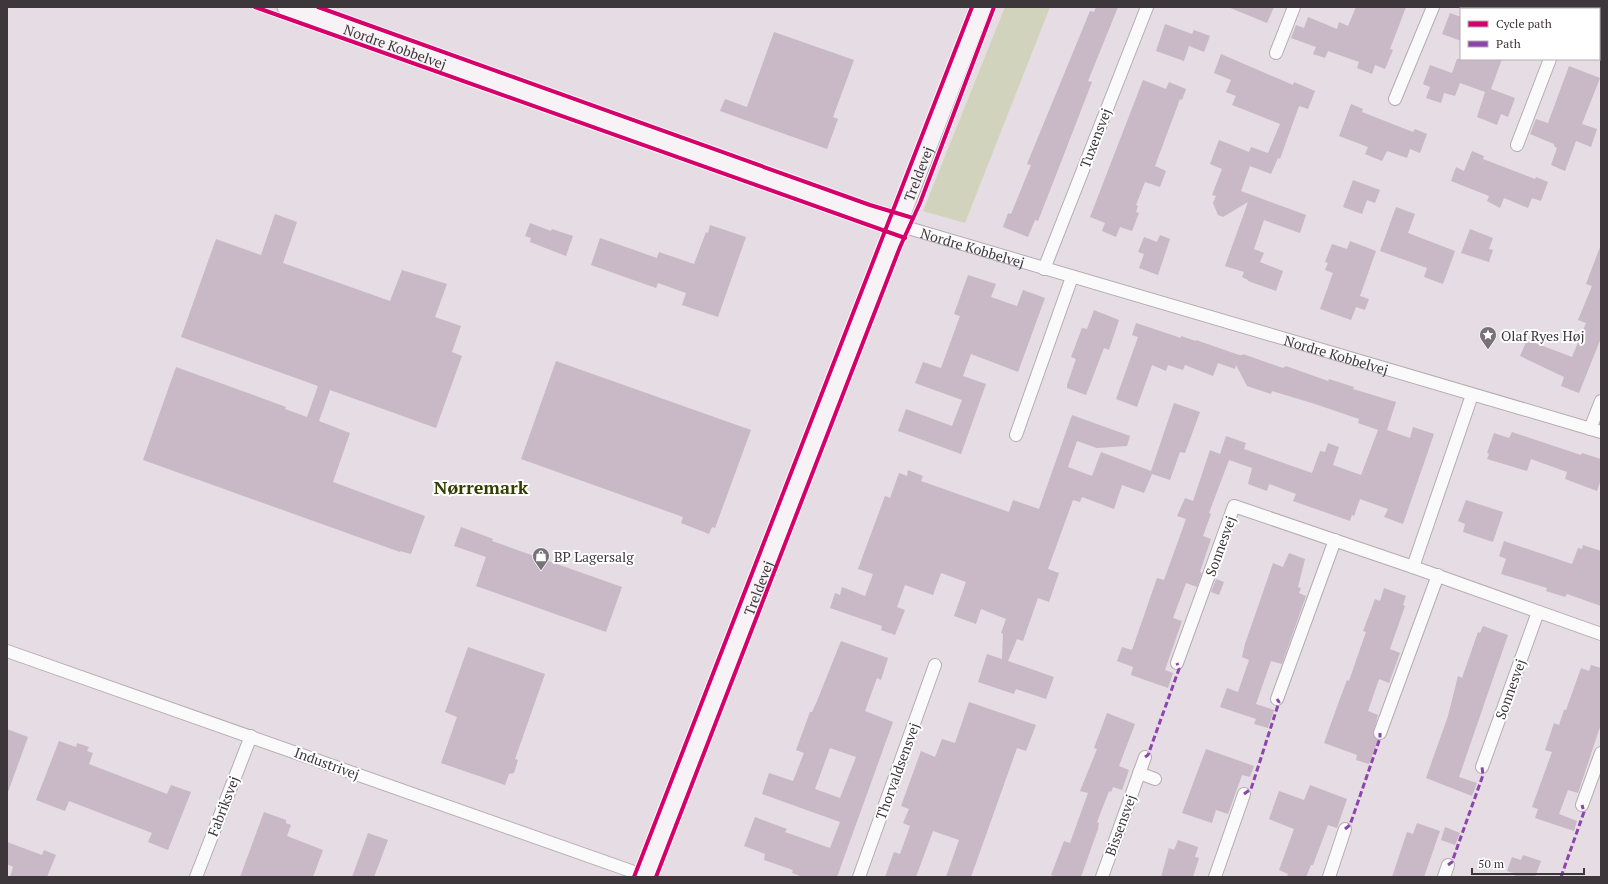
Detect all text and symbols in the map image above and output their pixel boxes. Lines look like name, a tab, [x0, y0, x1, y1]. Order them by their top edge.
legend	[1460, 8, 1600, 60]
text: Cycle path	[1496, 16, 1552, 31]
street label: Nordre Kobbelvej	[341, 19, 449, 73]
text: Path	[1496, 36, 1521, 51]
street label: Tuxensvej	[1075, 105, 1115, 171]
street label: Treldevej	[898, 143, 937, 204]
street label: Nordre Kobbelvej	[919, 223, 1027, 271]
place icon: Olaf Ryes Høj	[1478, 325, 1498, 350]
place label: Olaf Ryes Høj	[1501, 326, 1585, 345]
street label: Nordre Kobbelvej	[1282, 330, 1391, 378]
district label: Nørremark	[434, 475, 529, 499]
street label: Sonnesvej	[1200, 513, 1240, 579]
shop icon: BP Lagersalg	[531, 546, 551, 571]
place label: BP Lagersalg	[554, 547, 634, 566]
street label: Treldevej	[738, 558, 777, 618]
street label: Sonnesvej	[1490, 656, 1530, 722]
street label: Thorvaldsensvej	[871, 720, 923, 822]
street label: Industrivej	[292, 742, 362, 784]
street label: Fabriksvej	[203, 773, 243, 839]
street label: Bissensvej	[1100, 792, 1140, 858]
scale bar	[1472, 850, 1584, 876]
text: 50 m	[1478, 856, 1505, 871]

